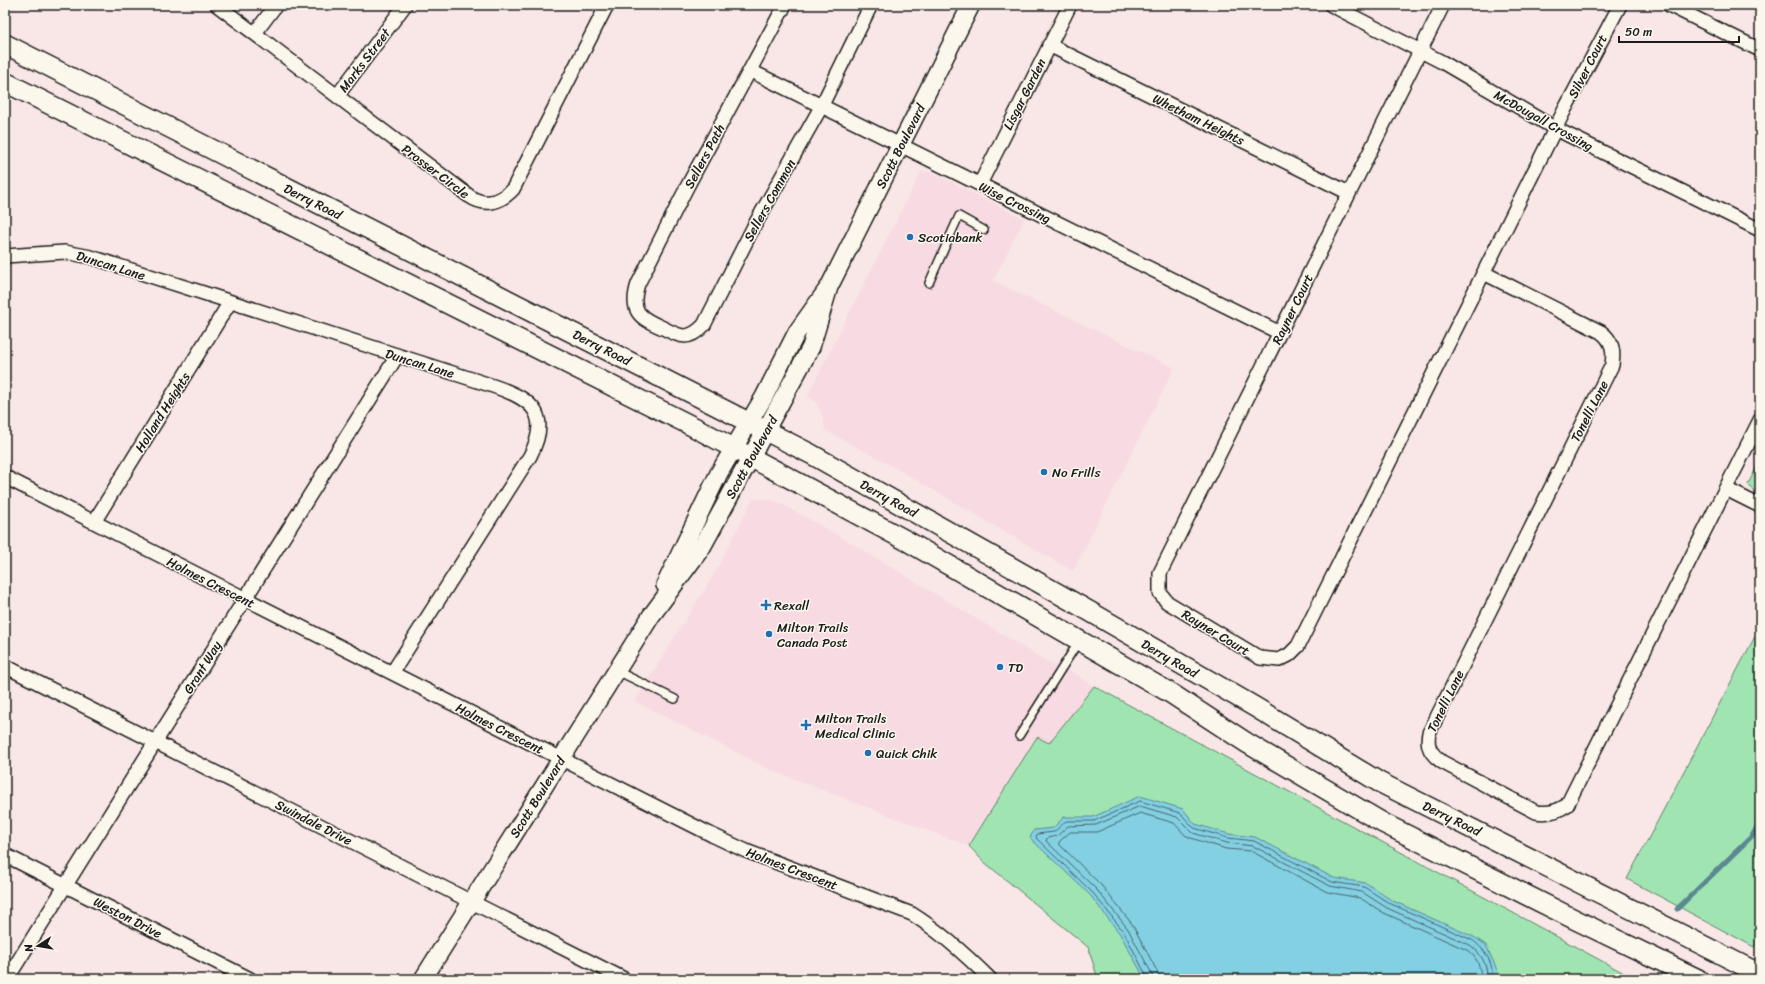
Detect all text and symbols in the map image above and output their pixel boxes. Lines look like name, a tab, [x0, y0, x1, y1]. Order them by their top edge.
scale bar	[1619, 18, 1739, 44]
text: 50 m	[1625, 21, 1652, 43]
street label: Marks Street	[332, 22, 397, 98]
street label: Silver Court	[1561, 30, 1614, 102]
street label: Lisgar Garden	[997, 54, 1052, 134]
street label: McDougall Crossing	[1490, 84, 1598, 158]
street label: Whetham Heights	[1149, 87, 1249, 152]
street label: Scott Boulevard	[869, 99, 932, 193]
street label: Sellers Path	[678, 120, 731, 193]
street label: Prosser Circle	[397, 138, 475, 205]
street label: Sellers Common	[737, 155, 802, 246]
street label: Wise Crossing	[975, 175, 1055, 230]
street label: Derry Road	[279, 177, 347, 227]
place label: Scotiabank	[918, 226, 983, 249]
marker: Scotiabank	[905, 232, 915, 242]
street label: Duncan Lane	[73, 244, 149, 287]
street label: Rayner Court	[1265, 270, 1320, 348]
street label: Derry Road	[568, 323, 636, 373]
street label: Duncan Lane	[382, 342, 458, 385]
street label: Holland Heights	[129, 368, 196, 457]
street label: Tonelli Lane	[1564, 376, 1615, 446]
street label: Scott Boulevard	[719, 410, 784, 503]
place label: No Frills	[1052, 461, 1101, 484]
marker: No Frills	[1039, 467, 1049, 477]
street label: Derry Road	[856, 473, 923, 524]
street label: Holmes Crescent	[163, 550, 259, 615]
place label: Rexall	[774, 594, 809, 617]
marker: Rexall	[761, 600, 771, 610]
street label: Rayner Court	[1177, 603, 1255, 662]
place label: Milton Trails Canada Post	[777, 616, 849, 654]
marker: Milton Trails Canada Post	[764, 629, 774, 639]
street label: Derry Road	[1137, 633, 1204, 685]
street label: Grant Way	[177, 636, 228, 698]
place label: TD	[1008, 656, 1023, 679]
marker: TD	[995, 662, 1005, 672]
street label: Tonelli Lane	[1420, 666, 1471, 736]
street label: Holmes Crescent	[452, 696, 548, 761]
place label: Milton Trails Medical Clinic	[815, 707, 896, 745]
marker: Milton Trails Medical Clinic	[800, 719, 812, 731]
place label: Quick Chik	[876, 742, 937, 765]
marker: Quick Chik	[863, 748, 873, 758]
street label: Scott Boulevard	[503, 751, 572, 843]
street label: Swindale Drive	[271, 793, 357, 852]
street label: Derry Road	[1418, 794, 1486, 843]
street label: Holmes Crescent	[743, 840, 841, 897]
street label: Weston Drive	[89, 890, 167, 945]
north arrow	[18, 926, 58, 966]
text: N	[19, 942, 39, 955]

